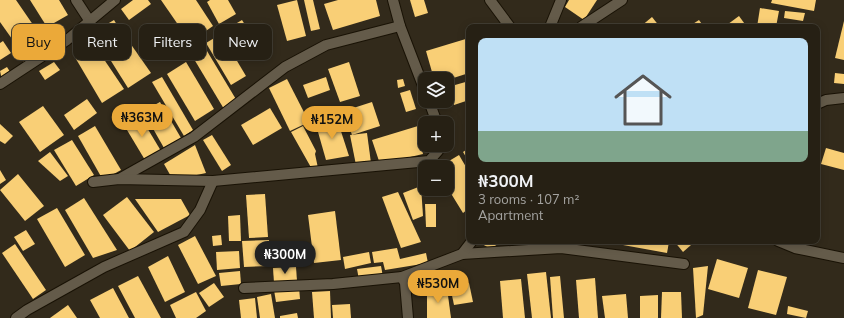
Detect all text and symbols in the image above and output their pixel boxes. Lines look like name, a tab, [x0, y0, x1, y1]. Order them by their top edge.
chip: Buy	[12, 24, 65, 60]
chip: Rent	[73, 24, 131, 60]
chip: Filters	[139, 24, 206, 60]
chip: New	[214, 24, 272, 60]
icon: home	[607, 64, 679, 136]
map controls	[418, 72, 454, 196]
button: layers	[418, 72, 454, 108]
pin: ₦363M	[114, 104, 170, 138]
pin: ₦152M	[304, 106, 360, 140]
text: ₦363M	[121, 109, 163, 125]
text: ₦152M	[311, 111, 353, 127]
button: +	[418, 116, 454, 152]
button: −	[418, 160, 454, 196]
text: ₦300M	[478, 170, 534, 191]
text: 3 rooms · 107 m²	[478, 191, 579, 207]
text: Apartment	[478, 207, 543, 223]
pin: ₦300M	[257, 241, 313, 275]
text: ₦300M	[264, 246, 306, 262]
pin: ₦530M	[410, 270, 466, 304]
text: ₦530M	[417, 275, 459, 291]

